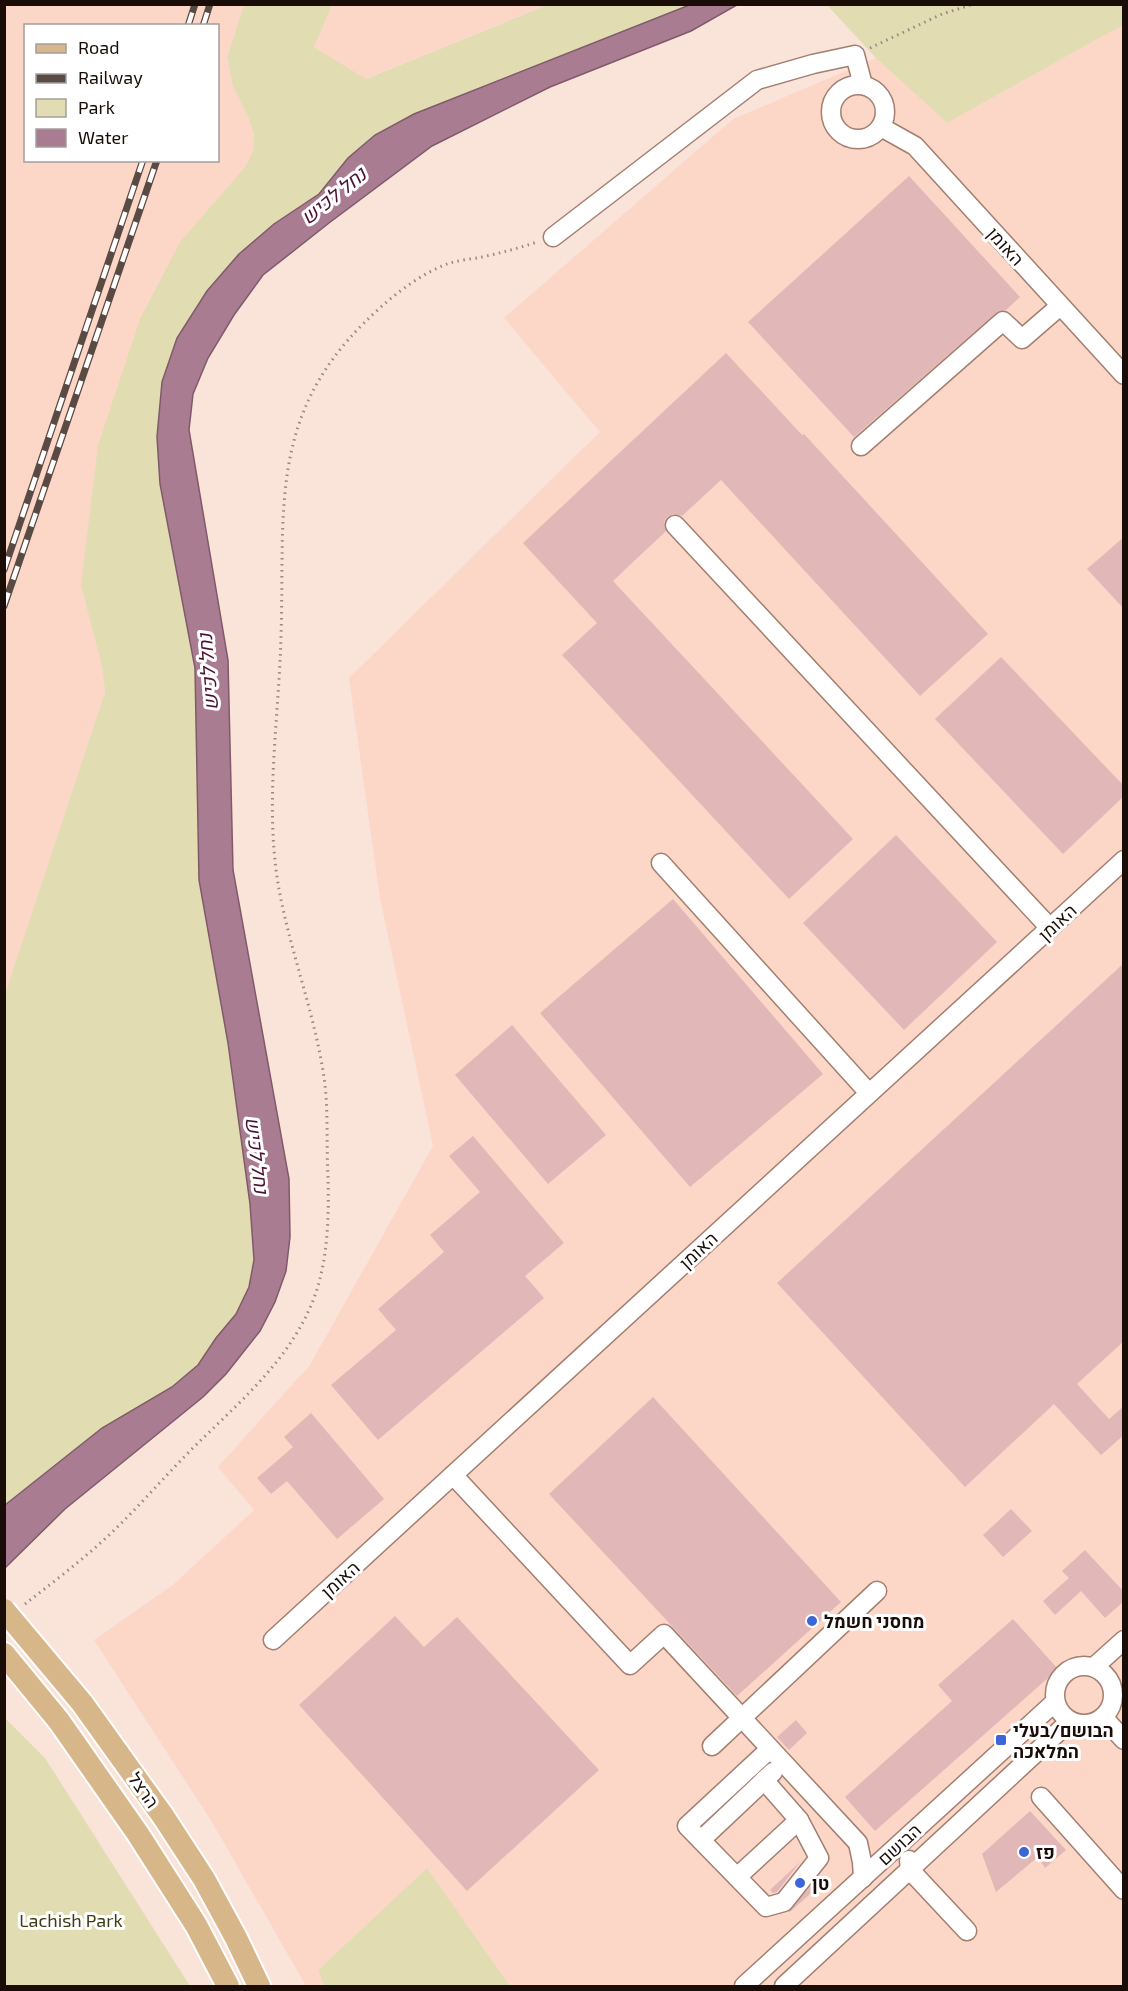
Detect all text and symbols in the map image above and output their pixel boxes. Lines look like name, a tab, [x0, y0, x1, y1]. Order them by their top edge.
legend	[24, 24, 219, 162]
text: Road	[78, 36, 119, 58]
text: Railway	[78, 66, 143, 88]
text: Park	[78, 96, 115, 118]
text: Water	[78, 126, 128, 148]
water label: נחל לכיש	[296, 160, 372, 229]
street label: האומן	[983, 222, 1029, 270]
water label: נחל לכיש	[192, 631, 222, 711]
street label: האומן	[1033, 899, 1081, 945]
water label: נחל לכיש	[241, 1115, 275, 1196]
street label: האומן	[674, 1227, 722, 1273]
street label: האומן	[316, 1556, 364, 1602]
place label: מחסני חשמל	[824, 1610, 925, 1632]
marker: מחסני חשמל	[805, 1614, 819, 1628]
place label: הבושם/בעלי המלאכה	[1013, 1719, 1114, 1762]
marker: הבושם/בעלי המלאכה	[994, 1733, 1008, 1747]
street label: הרצל	[124, 1768, 164, 1812]
street label: הבושם	[873, 1819, 925, 1869]
place label: פז	[1036, 1841, 1055, 1863]
marker: פז	[1017, 1845, 1031, 1859]
place label: טן	[812, 1872, 829, 1894]
marker: טן	[793, 1876, 807, 1890]
park label: Lachish Park	[19, 1909, 123, 1931]

